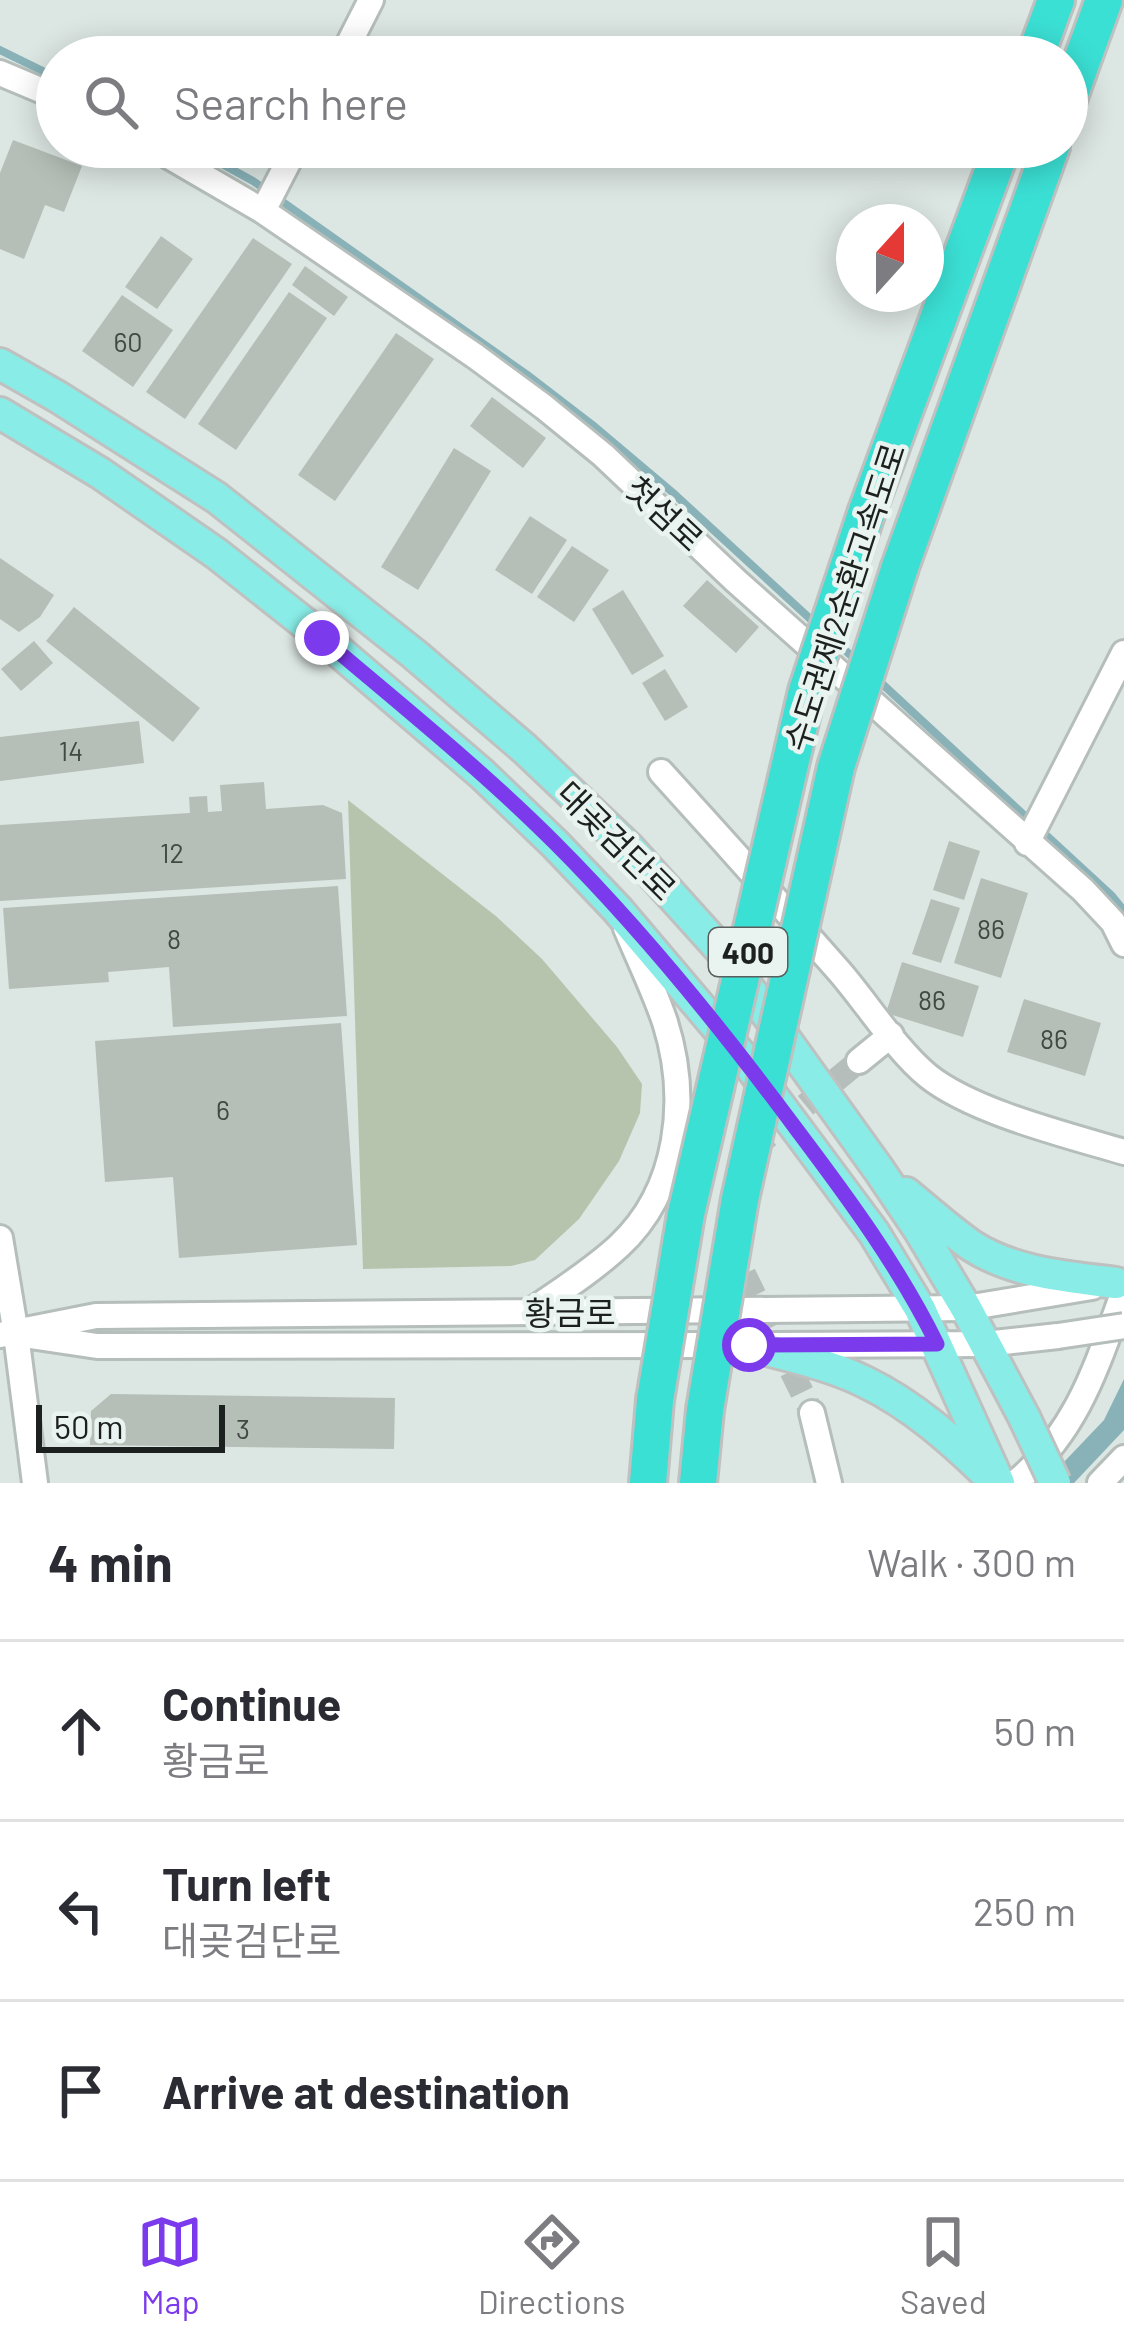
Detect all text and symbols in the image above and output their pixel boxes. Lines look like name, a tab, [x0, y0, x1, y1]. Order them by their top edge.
search box	[36, 36, 1088, 168]
icon: search	[78, 69, 144, 135]
text: Search here	[174, 75, 408, 129]
north arrow	[836, 204, 944, 312]
house number: 60	[113, 325, 143, 357]
street label: 수도권제2순환고속도로	[775, 438, 913, 756]
street label: 첫섬로	[618, 467, 712, 559]
route end	[295, 611, 349, 665]
house number: 14	[59, 734, 83, 766]
street label: 대곶검단로	[549, 772, 685, 908]
house number: 12	[160, 836, 184, 868]
house number: 86	[977, 912, 1005, 944]
house number: 8	[167, 922, 181, 954]
road number: 400	[709, 928, 787, 976]
house number: 86	[918, 983, 946, 1015]
house number: 86	[1040, 1022, 1068, 1054]
house number: 6	[216, 1093, 230, 1125]
street label: 황금로	[524, 1292, 616, 1332]
route start	[722, 1318, 776, 1372]
scale bar	[36, 1399, 225, 1452]
text: 50 m	[54, 1406, 124, 1446]
house number: 3	[236, 1412, 250, 1444]
text: 4 min	[48, 1531, 173, 1592]
text: Walk · 300 m	[867, 1538, 1076, 1585]
text: Continue	[162, 1676, 341, 1730]
icon: ahead	[48, 1698, 114, 1764]
text: 50 m	[994, 1707, 1076, 1754]
text: 황금로	[162, 1736, 270, 1783]
text: Turn left	[162, 1856, 331, 1910]
icon: left	[48, 1878, 114, 1944]
text: 250 m	[973, 1887, 1076, 1934]
text: 대곶검단로	[162, 1916, 341, 1963]
icon: arrive	[48, 2058, 114, 2124]
text: Arrive at destination	[162, 2064, 570, 2118]
tab: Map	[137, 2209, 203, 2321]
tab: Directions	[478, 2209, 625, 2321]
tab: Saved	[900, 2209, 987, 2321]

